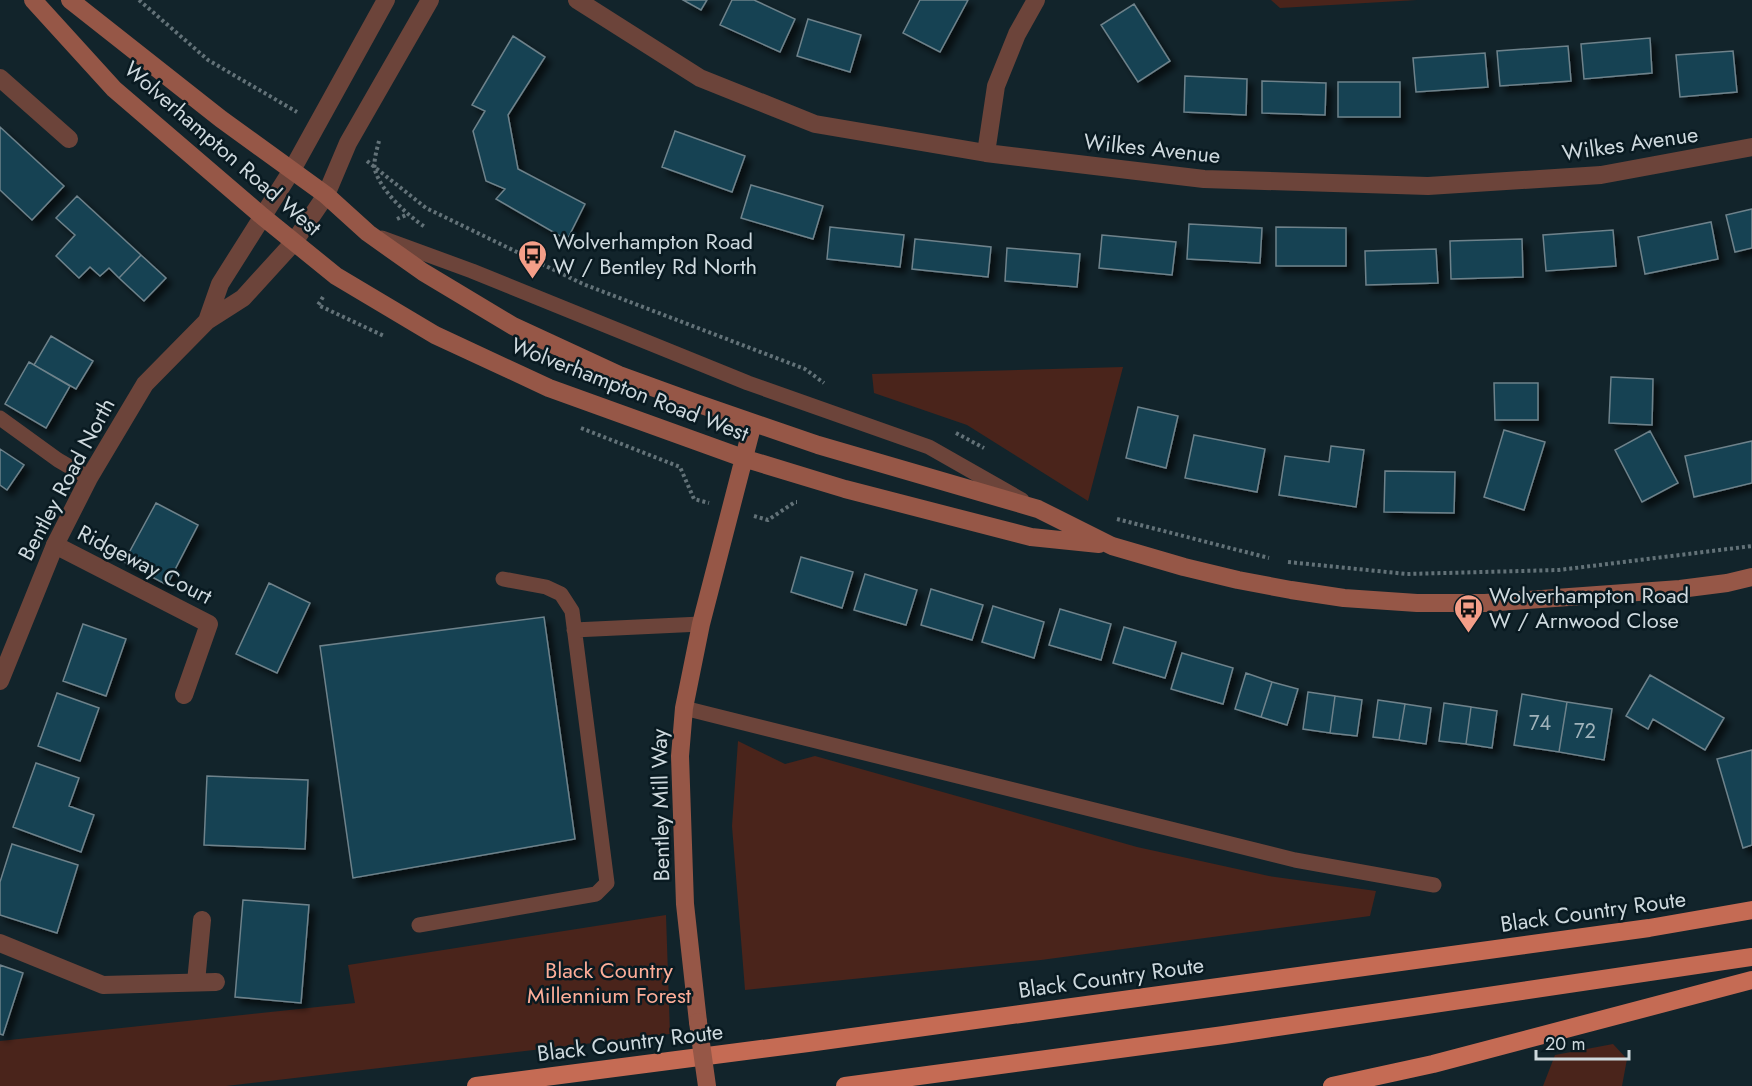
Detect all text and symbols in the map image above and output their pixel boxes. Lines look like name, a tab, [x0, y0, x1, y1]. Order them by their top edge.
street label: Wolverhampton Road West	[117, 53, 329, 243]
street label: Wilkes Avenue	[1560, 118, 1700, 168]
street label: Wilkes Avenue	[1082, 125, 1222, 171]
place label: Wolverhampton Road W / Bentley Rd North	[553, 225, 757, 282]
bus stop icon: Wolverhampton Road W / Bentley Rd North	[516, 238, 548, 280]
street label: Wolverhampton Road West	[507, 329, 754, 449]
street label: Bentley Road North	[10, 392, 122, 566]
street label: Ridgeway Court	[72, 516, 219, 612]
place label: Wolverhampton Road W / Arnwood Close	[1489, 579, 1689, 636]
bus stop icon: Wolverhampton Road W / Arnwood Close	[1452, 592, 1484, 634]
house number: 74	[1529, 709, 1551, 738]
house number: 72	[1574, 717, 1596, 746]
street label: Bentley Mill Way	[643, 728, 677, 882]
street label: Black Country Route	[1498, 882, 1688, 940]
street label: Black Country Route	[1016, 948, 1206, 1006]
park label: Black Country Millennium Forest	[527, 954, 692, 1011]
street label: Black Country Route	[535, 1015, 725, 1069]
scale bar	[1536, 1023, 1629, 1061]
text: 20 m	[1545, 1031, 1585, 1057]

